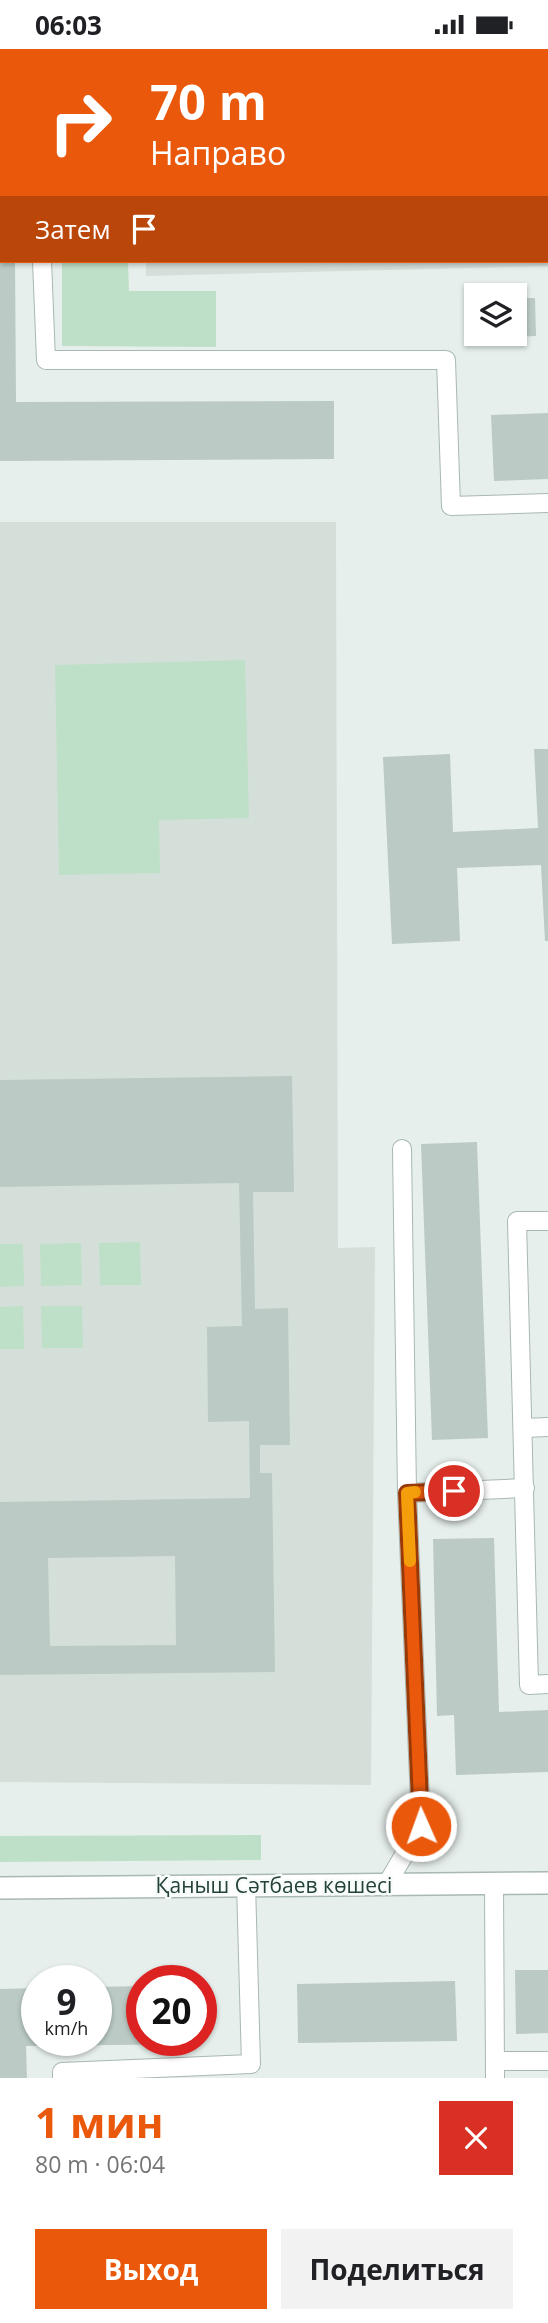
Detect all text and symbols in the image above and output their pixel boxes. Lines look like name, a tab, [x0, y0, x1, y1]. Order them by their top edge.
text: 06:03	[35, 7, 102, 43]
text: 70 m	[150, 68, 267, 134]
icon: right	[35, 77, 126, 168]
text: Направо	[150, 131, 286, 174]
icon: arrive	[125, 210, 163, 248]
text: Затем	[35, 211, 111, 247]
map controls	[464, 283, 527, 346]
button: layers	[464, 283, 527, 346]
pin	[424, 1461, 484, 1521]
icon: arrive	[435, 1472, 473, 1510]
position arrow	[384, 1789, 458, 1863]
street label: Қаныш Сәтбаев көшесі	[156, 1871, 392, 1899]
speed limit sign: 20	[126, 1965, 217, 2056]
text: 9	[56, 1978, 77, 2025]
text: km/h	[45, 2016, 88, 2040]
text: 1 мин	[35, 2093, 163, 2150]
button: close	[439, 2101, 513, 2175]
text: 80 m · 06:04	[35, 2148, 165, 2180]
button: Выход	[35, 2229, 267, 2309]
button: Поделиться	[281, 2229, 513, 2309]

